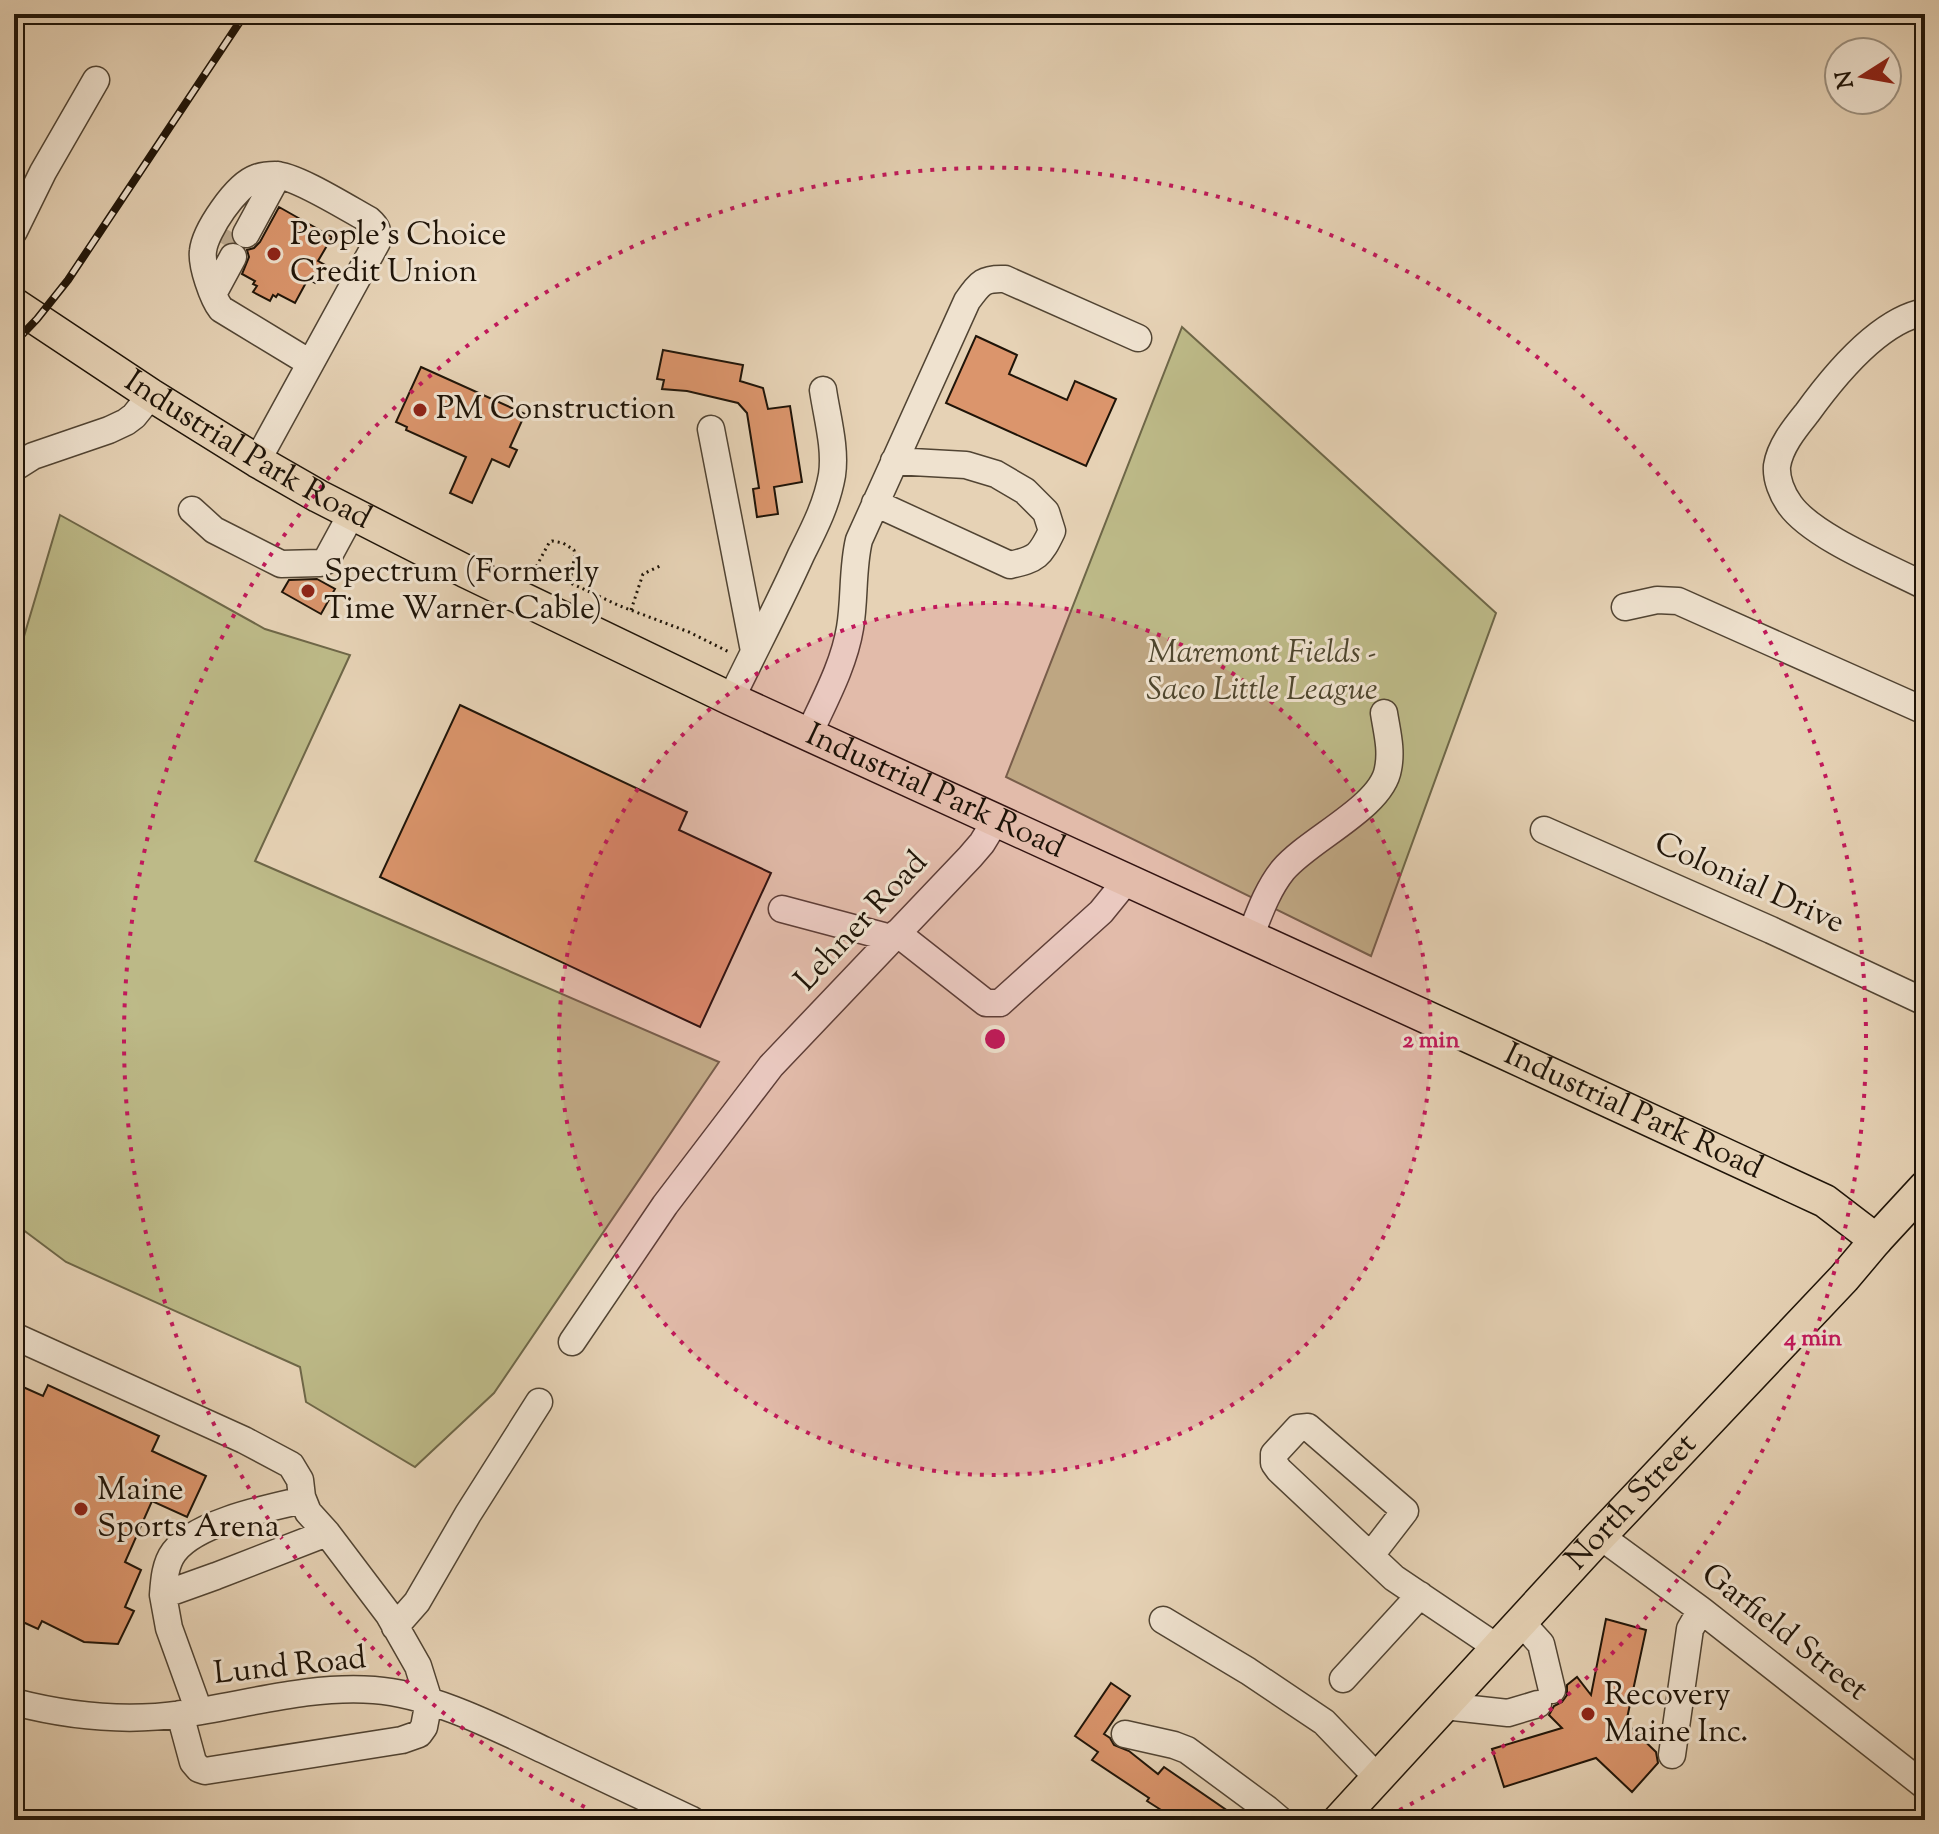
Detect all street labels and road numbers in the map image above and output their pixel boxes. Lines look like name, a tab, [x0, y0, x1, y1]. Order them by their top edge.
street label: Industrial Park Road	[114, 360, 379, 542]
street label: Industrial Park Road	[798, 713, 1072, 871]
street label: Colonial Drive	[1647, 822, 1851, 946]
street label: Lehner Road	[785, 842, 939, 1002]
street label: Industrial Park Road	[1496, 1033, 1770, 1192]
street label: North Street	[1556, 1423, 1708, 1582]
street label: Garfield Street	[1691, 1553, 1877, 1713]
street label: Lund Road	[211, 1636, 369, 1698]

